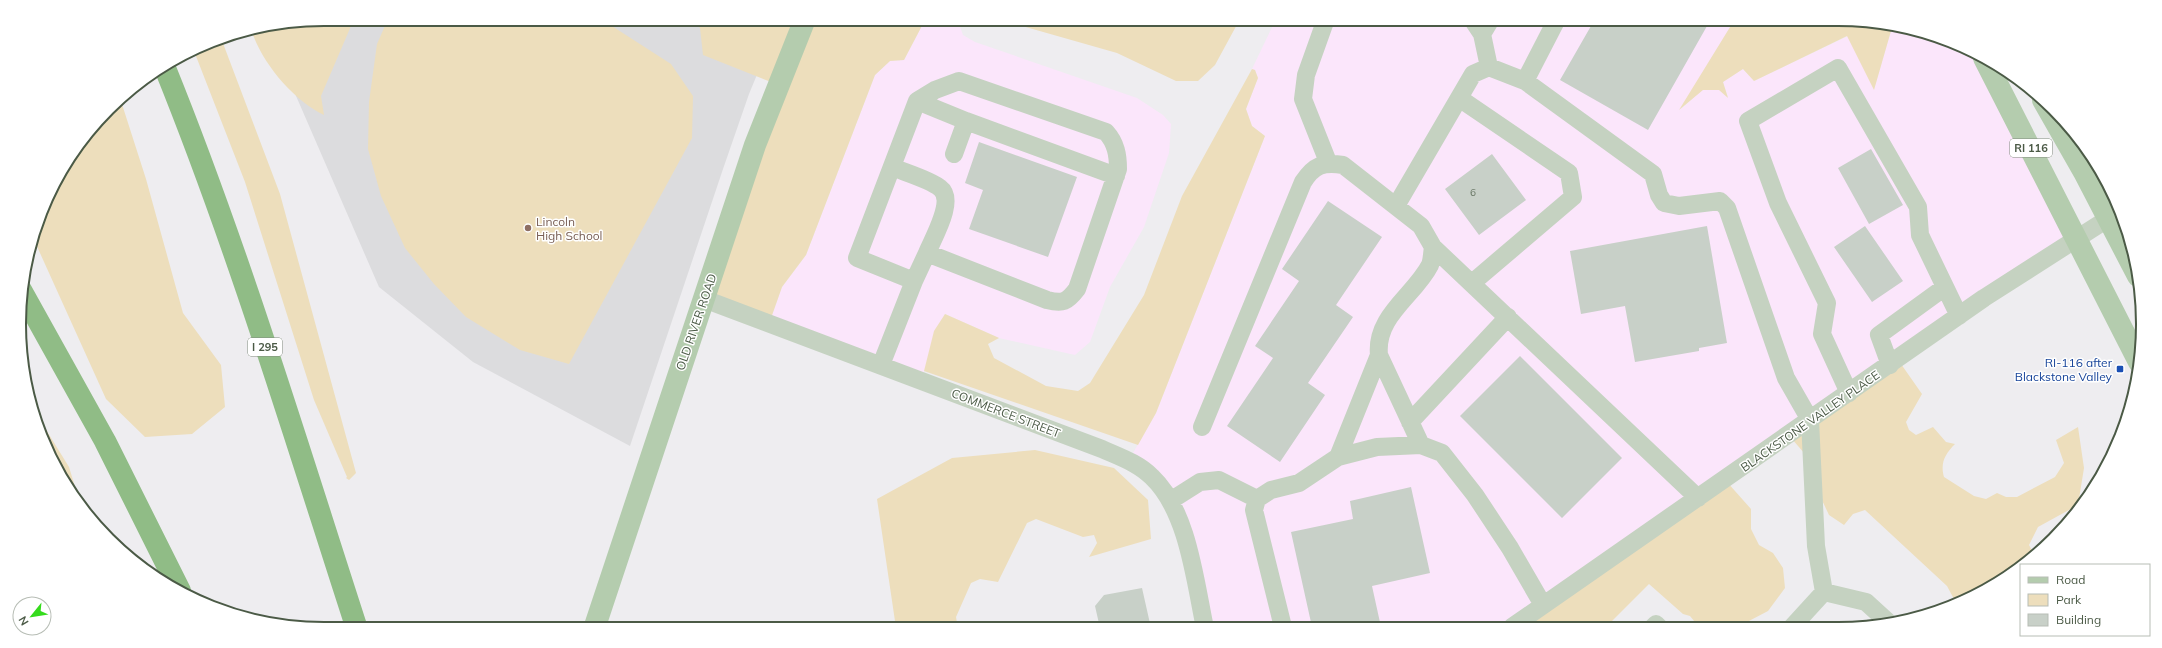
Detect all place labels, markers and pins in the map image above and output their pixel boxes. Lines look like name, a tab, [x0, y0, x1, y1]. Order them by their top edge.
place label: Lincoln High School	[536, 214, 602, 243]
marker: Lincoln High School	[523, 223, 533, 233]
place label: RI-116 after Blackstone Valley	[2015, 355, 2113, 384]
marker: RI-116 after Blackstone Valley	[2115, 364, 2125, 374]

